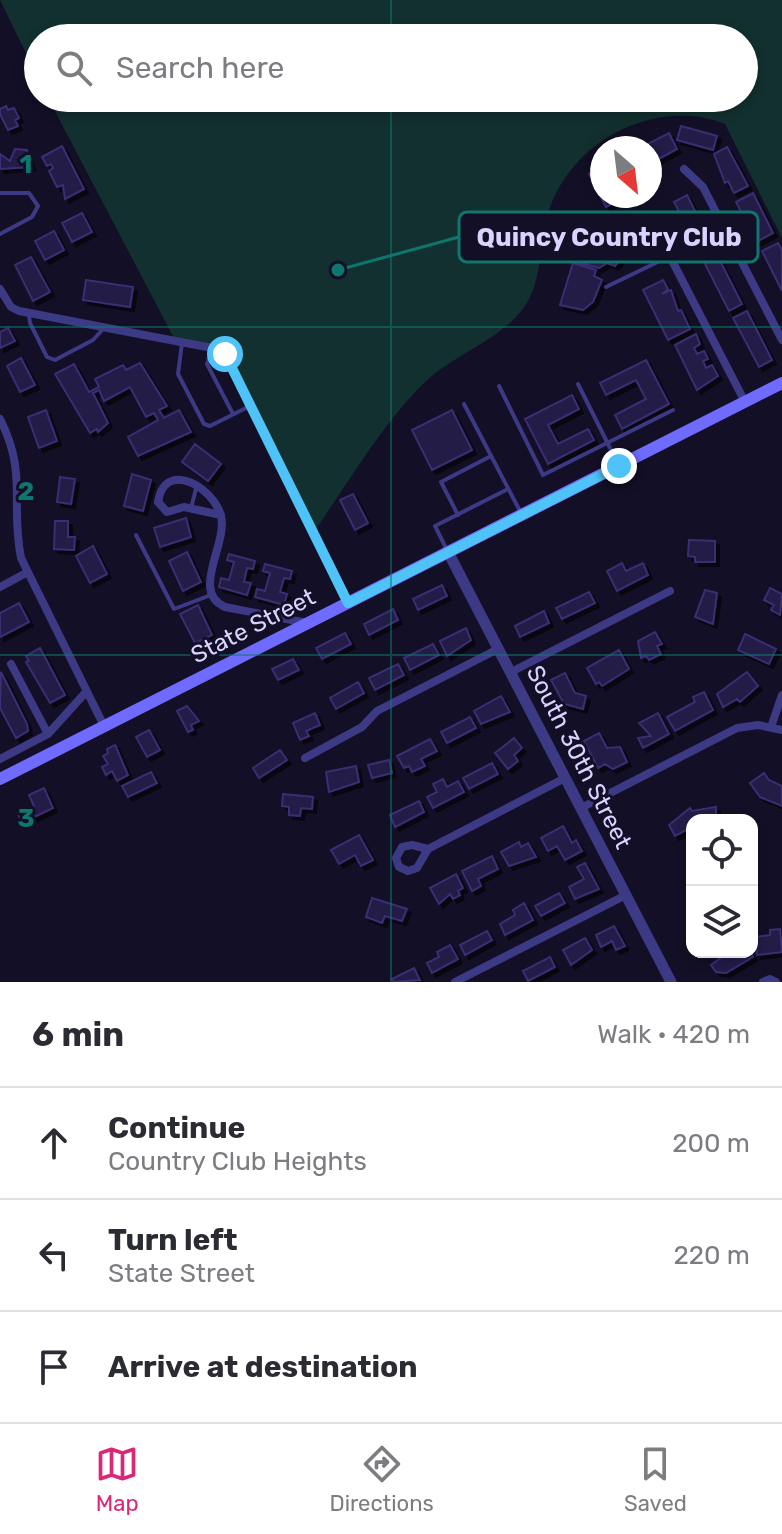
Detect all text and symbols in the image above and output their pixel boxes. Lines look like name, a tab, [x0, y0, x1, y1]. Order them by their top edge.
search box	[24, 24, 758, 112]
icon: search	[52, 46, 96, 90]
text: Search here	[116, 50, 284, 86]
north arrow	[590, 136, 662, 208]
text: 1	[20, 149, 32, 180]
callout: Quincy Country Club	[459, 212, 758, 262]
text: Quincy Country Club	[476, 222, 742, 253]
route start	[207, 336, 243, 372]
route end	[601, 448, 637, 484]
text: 2	[18, 476, 34, 507]
street label: State Street	[186, 583, 320, 669]
street label: South 30th Street	[521, 661, 637, 853]
text: 3	[17, 803, 35, 834]
map controls	[686, 814, 758, 958]
button: locate	[686, 814, 758, 886]
button: layers	[686, 886, 758, 958]
text: 6 min	[32, 1014, 124, 1055]
text: Walk · 420 m	[597, 1019, 750, 1050]
text: Continue	[108, 1110, 245, 1146]
icon: ahead	[32, 1121, 76, 1165]
text: 200 m	[672, 1128, 750, 1159]
text: Country Club Heights	[108, 1146, 367, 1177]
text: Turn left	[108, 1222, 238, 1258]
icon: left	[32, 1233, 76, 1277]
text: 220 m	[673, 1240, 750, 1271]
text: State Street	[108, 1258, 255, 1289]
icon: arrive	[32, 1345, 76, 1389]
text: Arrive at destination	[108, 1349, 418, 1385]
tab: Map	[95, 1442, 139, 1517]
tab: Directions	[329, 1442, 434, 1517]
tab: Saved	[624, 1442, 687, 1517]

